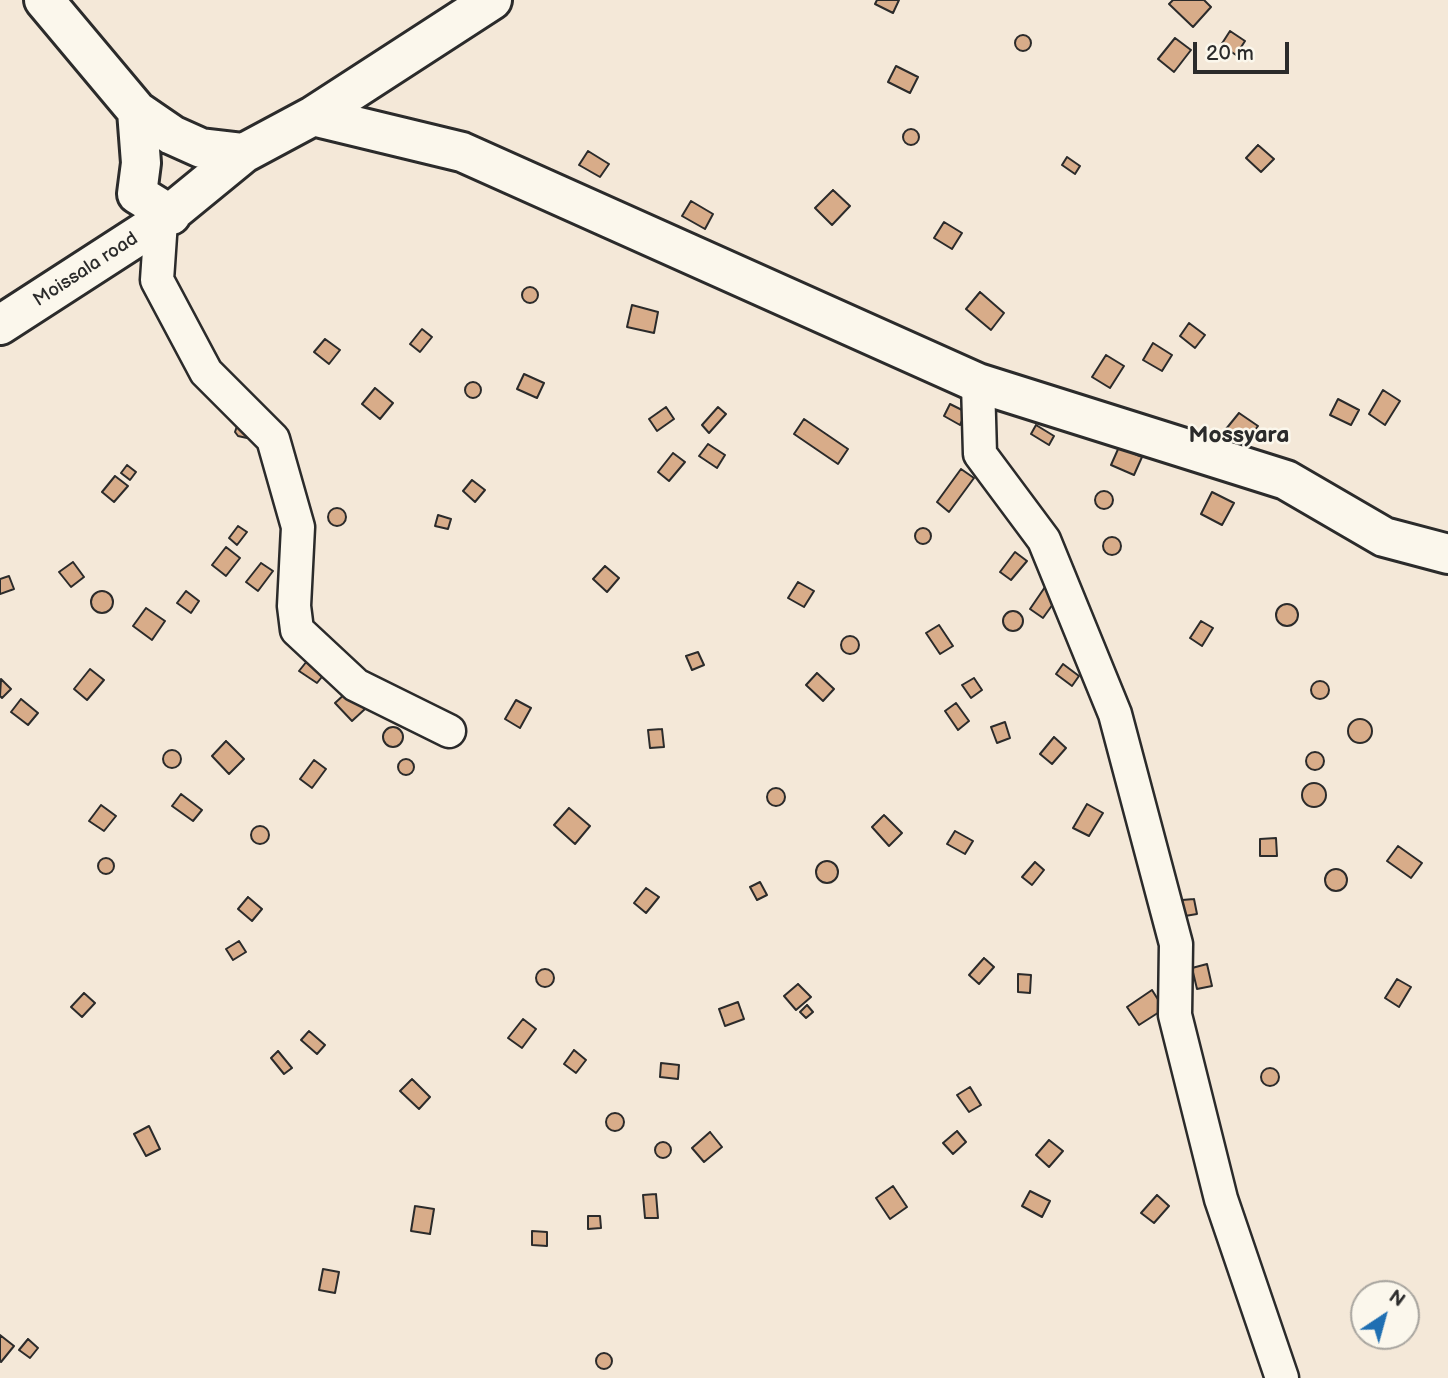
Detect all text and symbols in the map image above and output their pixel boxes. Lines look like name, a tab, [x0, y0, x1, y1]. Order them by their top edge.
scale bar	[1196, 28, 1292, 72]
text: 20 m	[1206, 41, 1254, 66]
street label: Moissala road	[29, 228, 143, 312]
district label: Mossyara	[1189, 422, 1289, 450]
north arrow	[1350, 1280, 1420, 1350]
text: N	[1384, 1286, 1409, 1313]

